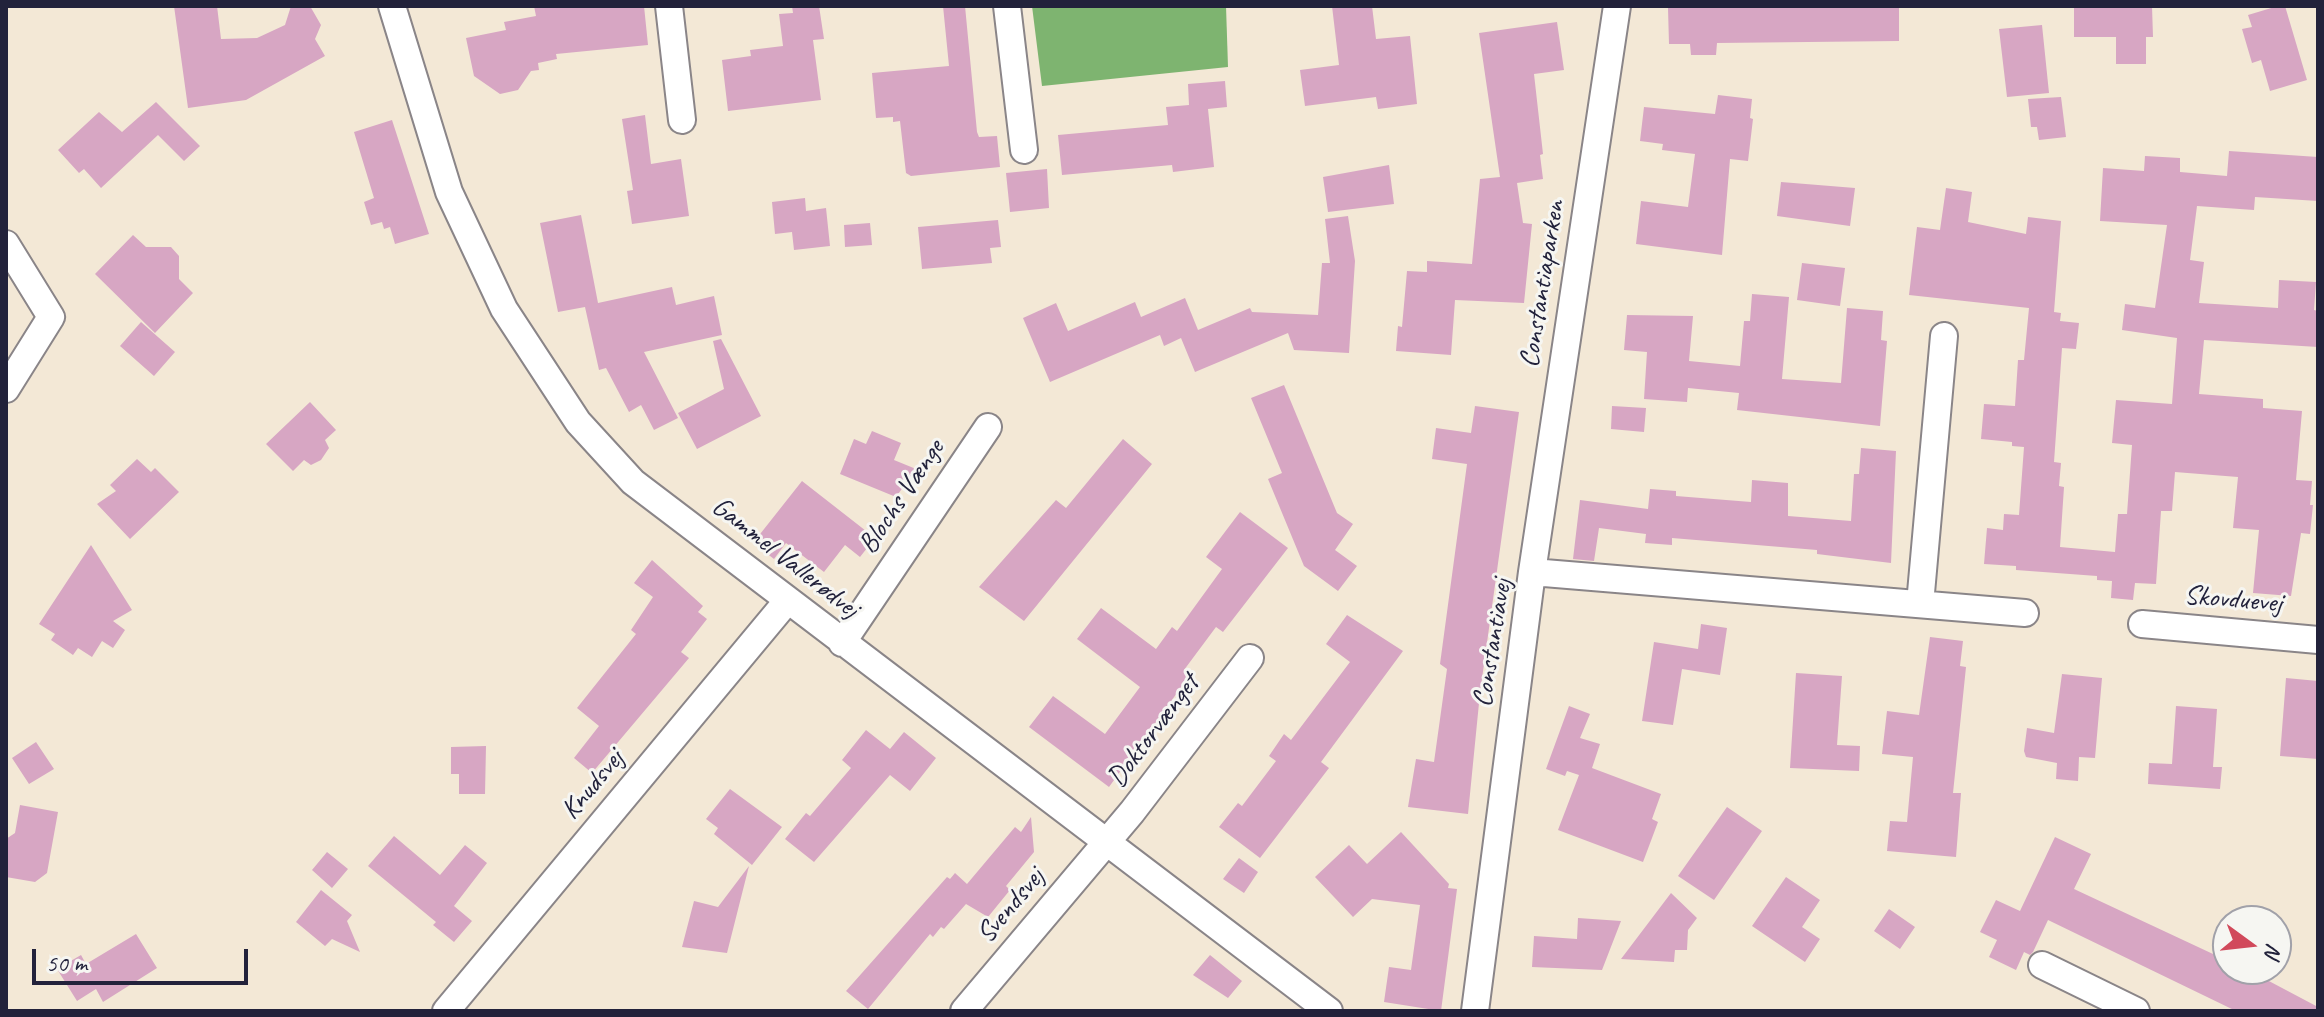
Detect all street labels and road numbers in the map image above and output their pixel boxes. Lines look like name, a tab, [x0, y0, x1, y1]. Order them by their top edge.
street label: Constantiaparken	[1513, 198, 1573, 370]
street label: Blochs Vænge	[852, 434, 952, 560]
street label: Gammel Vallerødvej	[705, 490, 865, 626]
street label: Constantiavej	[1466, 577, 1520, 709]
street label: Skovduevej	[2183, 579, 2283, 621]
street label: Doktorvænget	[1101, 668, 1207, 794]
street label: Knudsvej	[554, 744, 632, 826]
street label: Svendsvej	[970, 862, 1052, 950]

